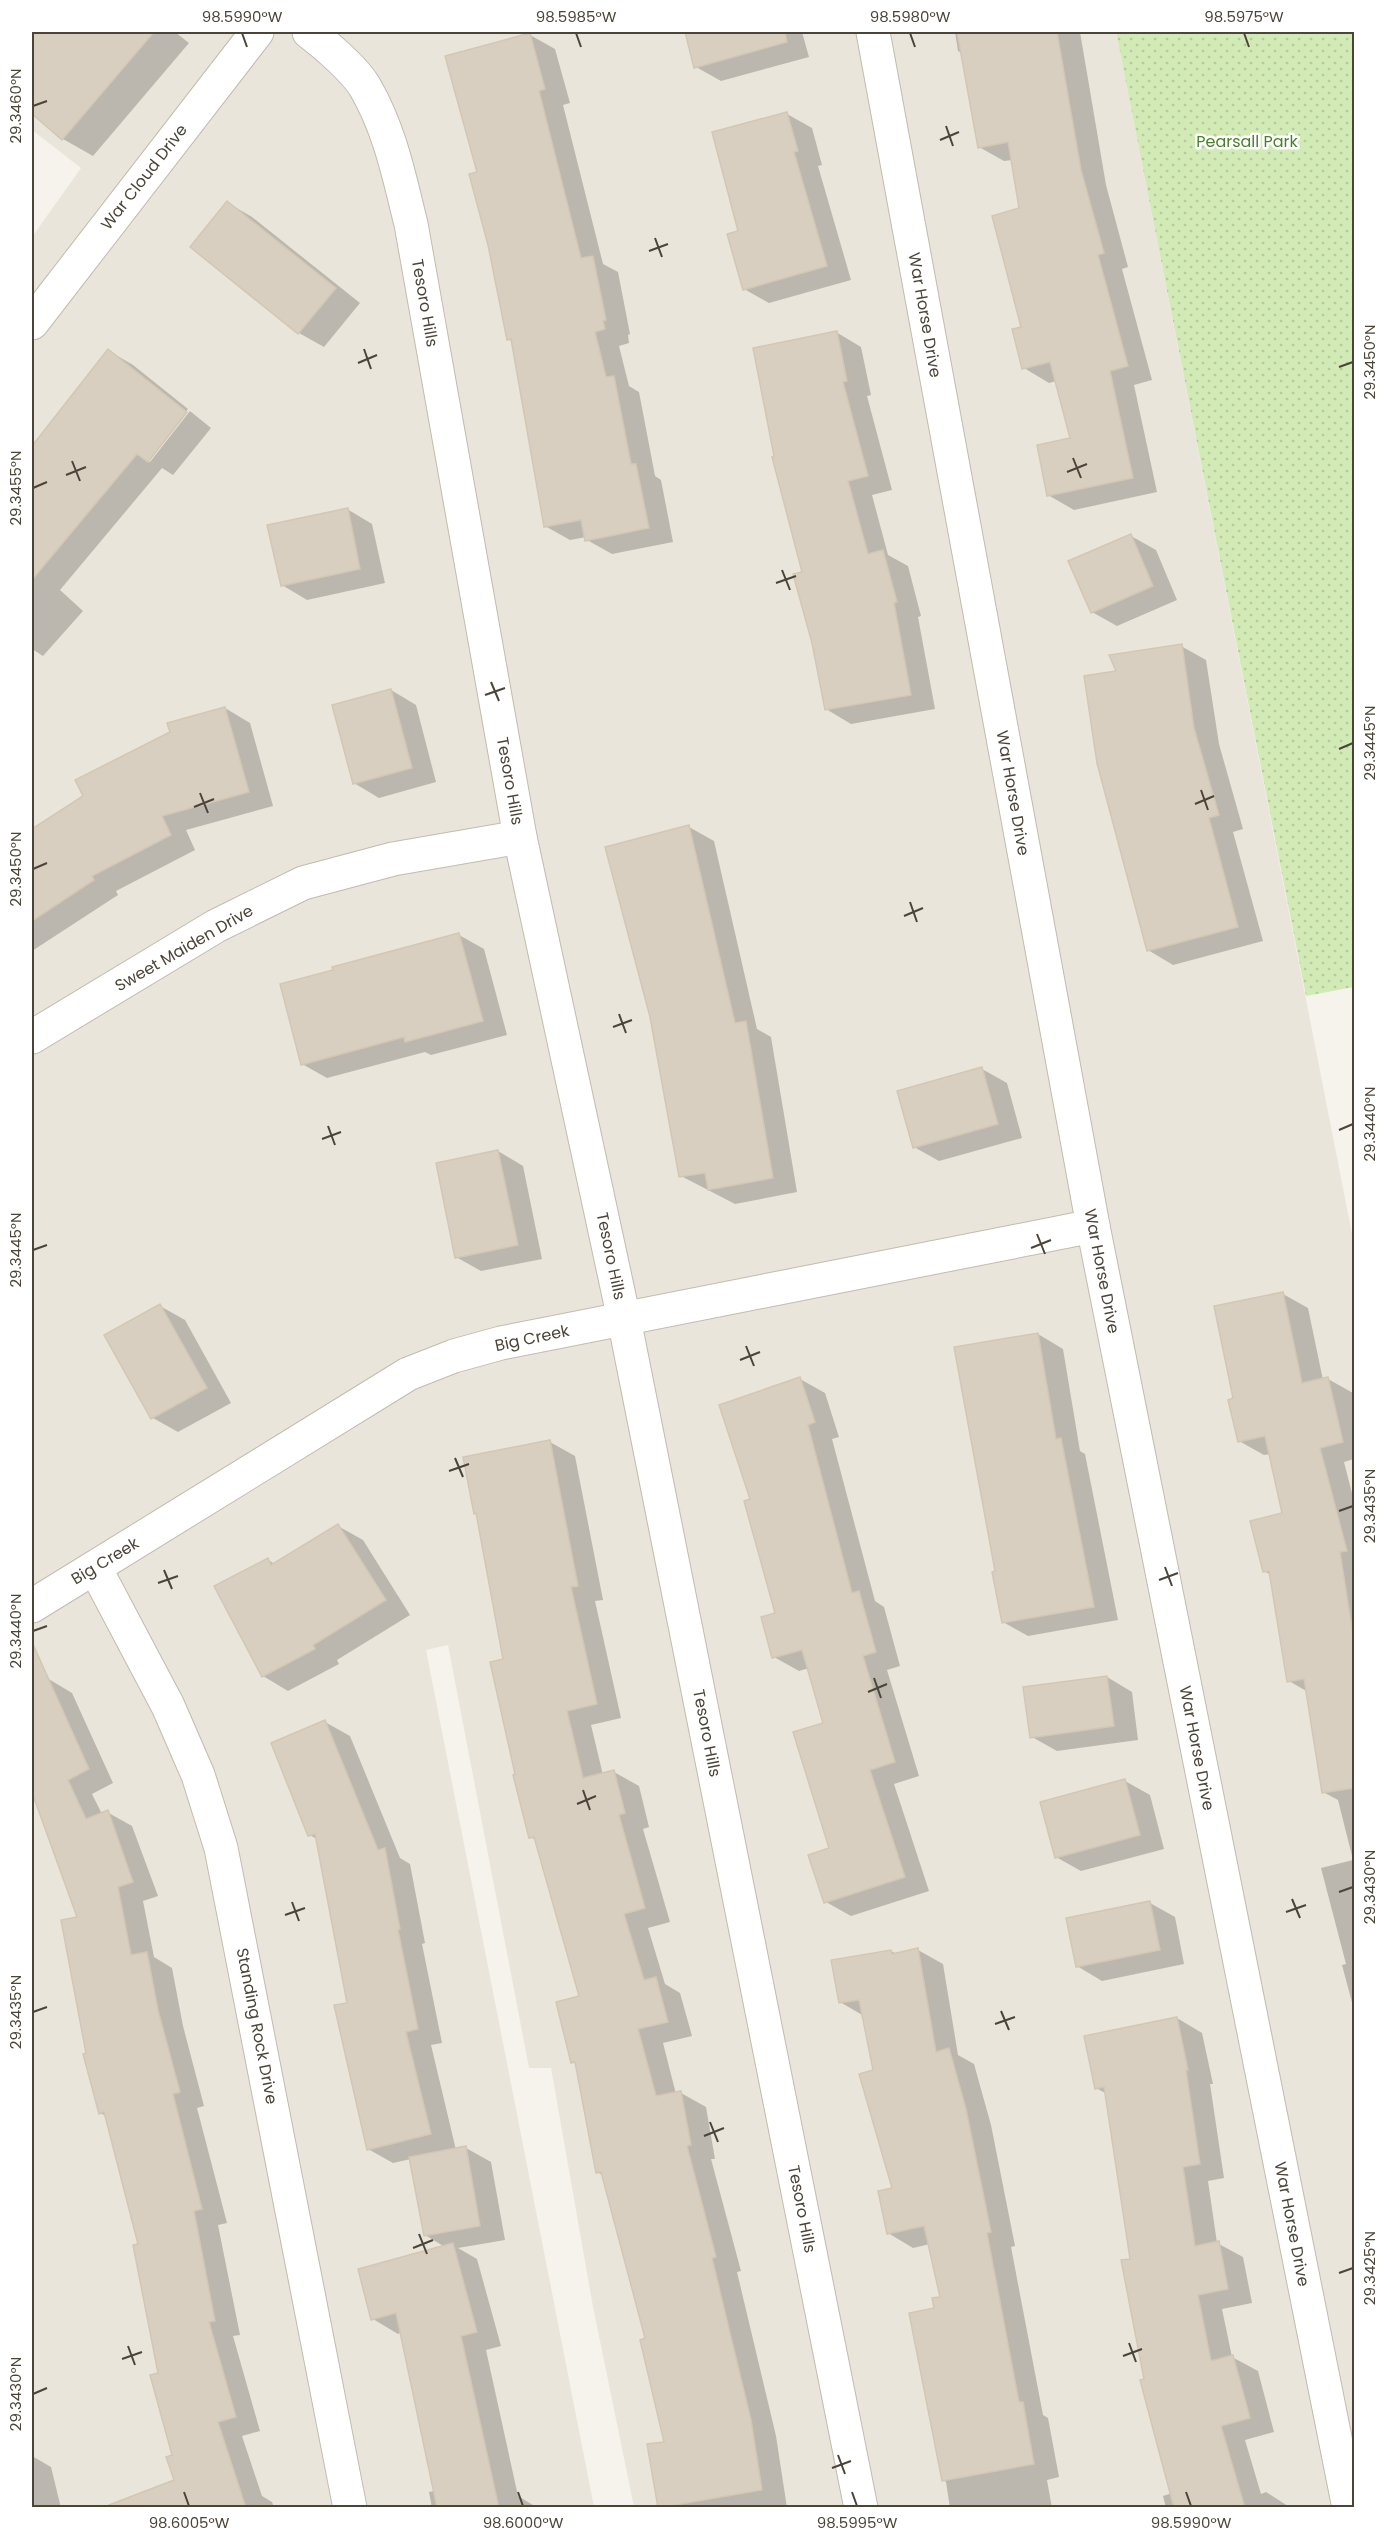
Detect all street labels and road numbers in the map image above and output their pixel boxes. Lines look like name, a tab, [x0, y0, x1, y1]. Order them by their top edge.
street label: War Cloud Drive	[95, 119, 193, 235]
street label: War Horse Drive	[903, 251, 947, 379]
street label: Tesoro Hills	[406, 257, 444, 349]
street label: War Horse Drive	[991, 729, 1035, 857]
street label: Tesoro Hills	[491, 735, 529, 827]
street label: Sweet Maiden Drive	[111, 899, 258, 997]
street label: War Horse Drive	[1079, 1207, 1125, 1335]
street label: Tesoro Hills	[591, 1210, 631, 1302]
street label: Big Creek	[493, 1319, 572, 1357]
street label: Big Creek	[67, 1531, 144, 1590]
street label: War Horse Drive	[1174, 1684, 1220, 1812]
street label: Tesoro Hills	[687, 1687, 727, 1779]
street label: Standing Rock Drive	[231, 1946, 283, 2106]
street label: War Horse Drive	[1269, 2160, 1315, 2288]
street label: Tesoro Hills	[782, 2163, 822, 2255]

